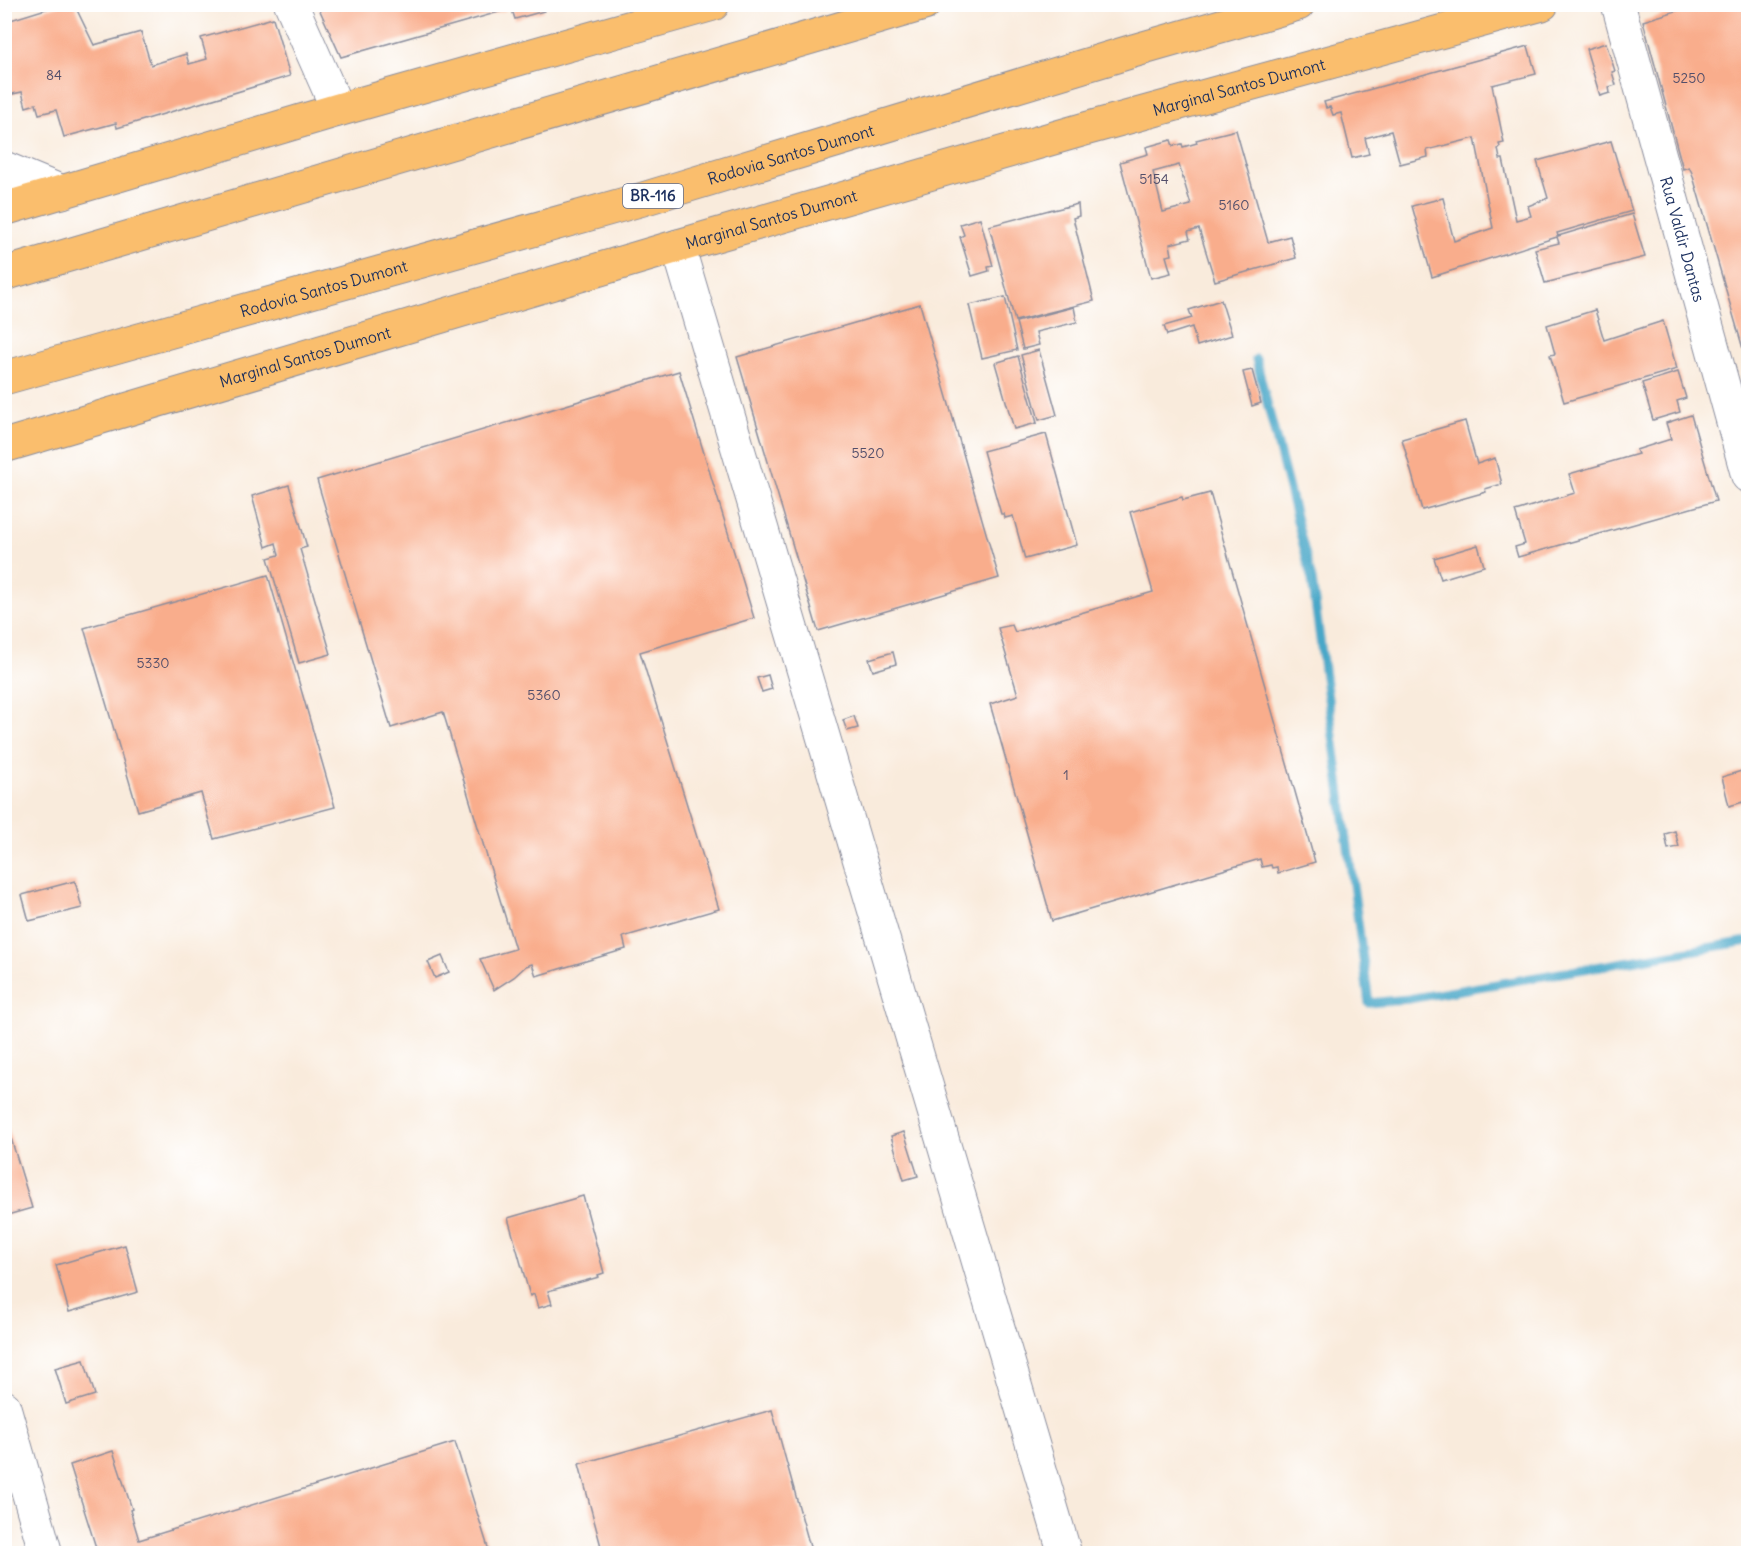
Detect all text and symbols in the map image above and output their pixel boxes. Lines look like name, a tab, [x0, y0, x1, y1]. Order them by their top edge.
street label: Marginal Santos Dumont	[1150, 54, 1328, 120]
house number: 84	[46, 66, 62, 84]
house number: 5250	[1673, 69, 1705, 87]
street label: Rodovia Santos Dumont	[705, 120, 877, 189]
house number: 5154	[1139, 170, 1169, 188]
street label: Rua Valdir Dantas	[1656, 174, 1710, 304]
road number: BR-116	[623, 184, 683, 208]
street label: Marginal Santos Dumont	[683, 185, 860, 253]
house number: 5160	[1219, 196, 1249, 214]
street label: Rodovia Santos Dumont	[238, 255, 410, 321]
street label: Marginal Santos Dumont	[217, 322, 394, 392]
house number: 5520	[852, 444, 884, 462]
house number: 5330	[136, 654, 170, 672]
house number: 5360	[527, 686, 561, 704]
house number: 1	[1063, 766, 1069, 784]

